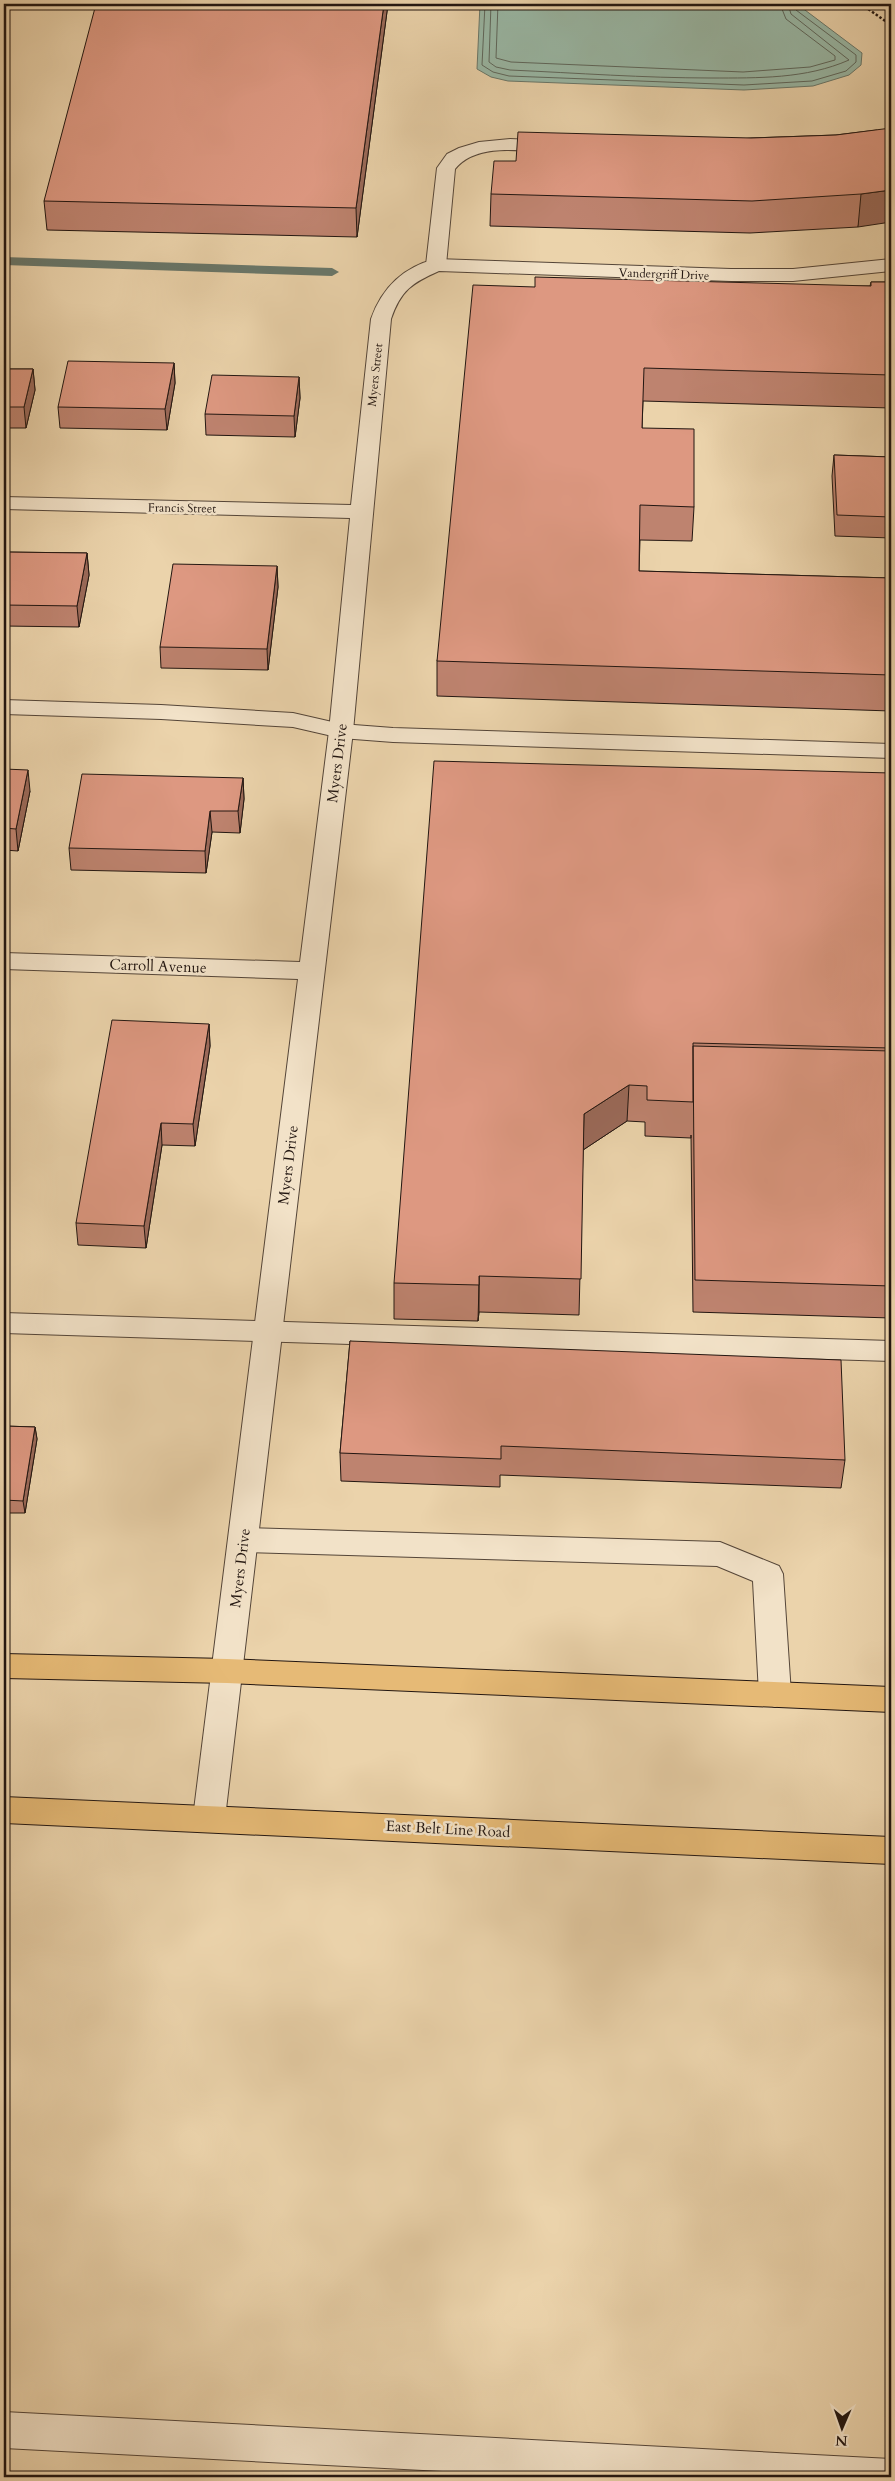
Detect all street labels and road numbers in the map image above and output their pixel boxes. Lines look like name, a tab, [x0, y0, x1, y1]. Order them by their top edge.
street label: Vandergriff Drive	[618, 264, 710, 284]
street label: Myers Street	[364, 342, 386, 407]
street label: Francis Street	[148, 499, 216, 517]
street label: Myers Drive	[322, 722, 352, 804]
street label: Carroll Avenue	[109, 954, 207, 978]
street label: Myers Drive	[273, 1124, 303, 1206]
street label: Myers Drive	[225, 1527, 255, 1609]
street label: East Belt Line Road	[385, 1816, 511, 1842]

